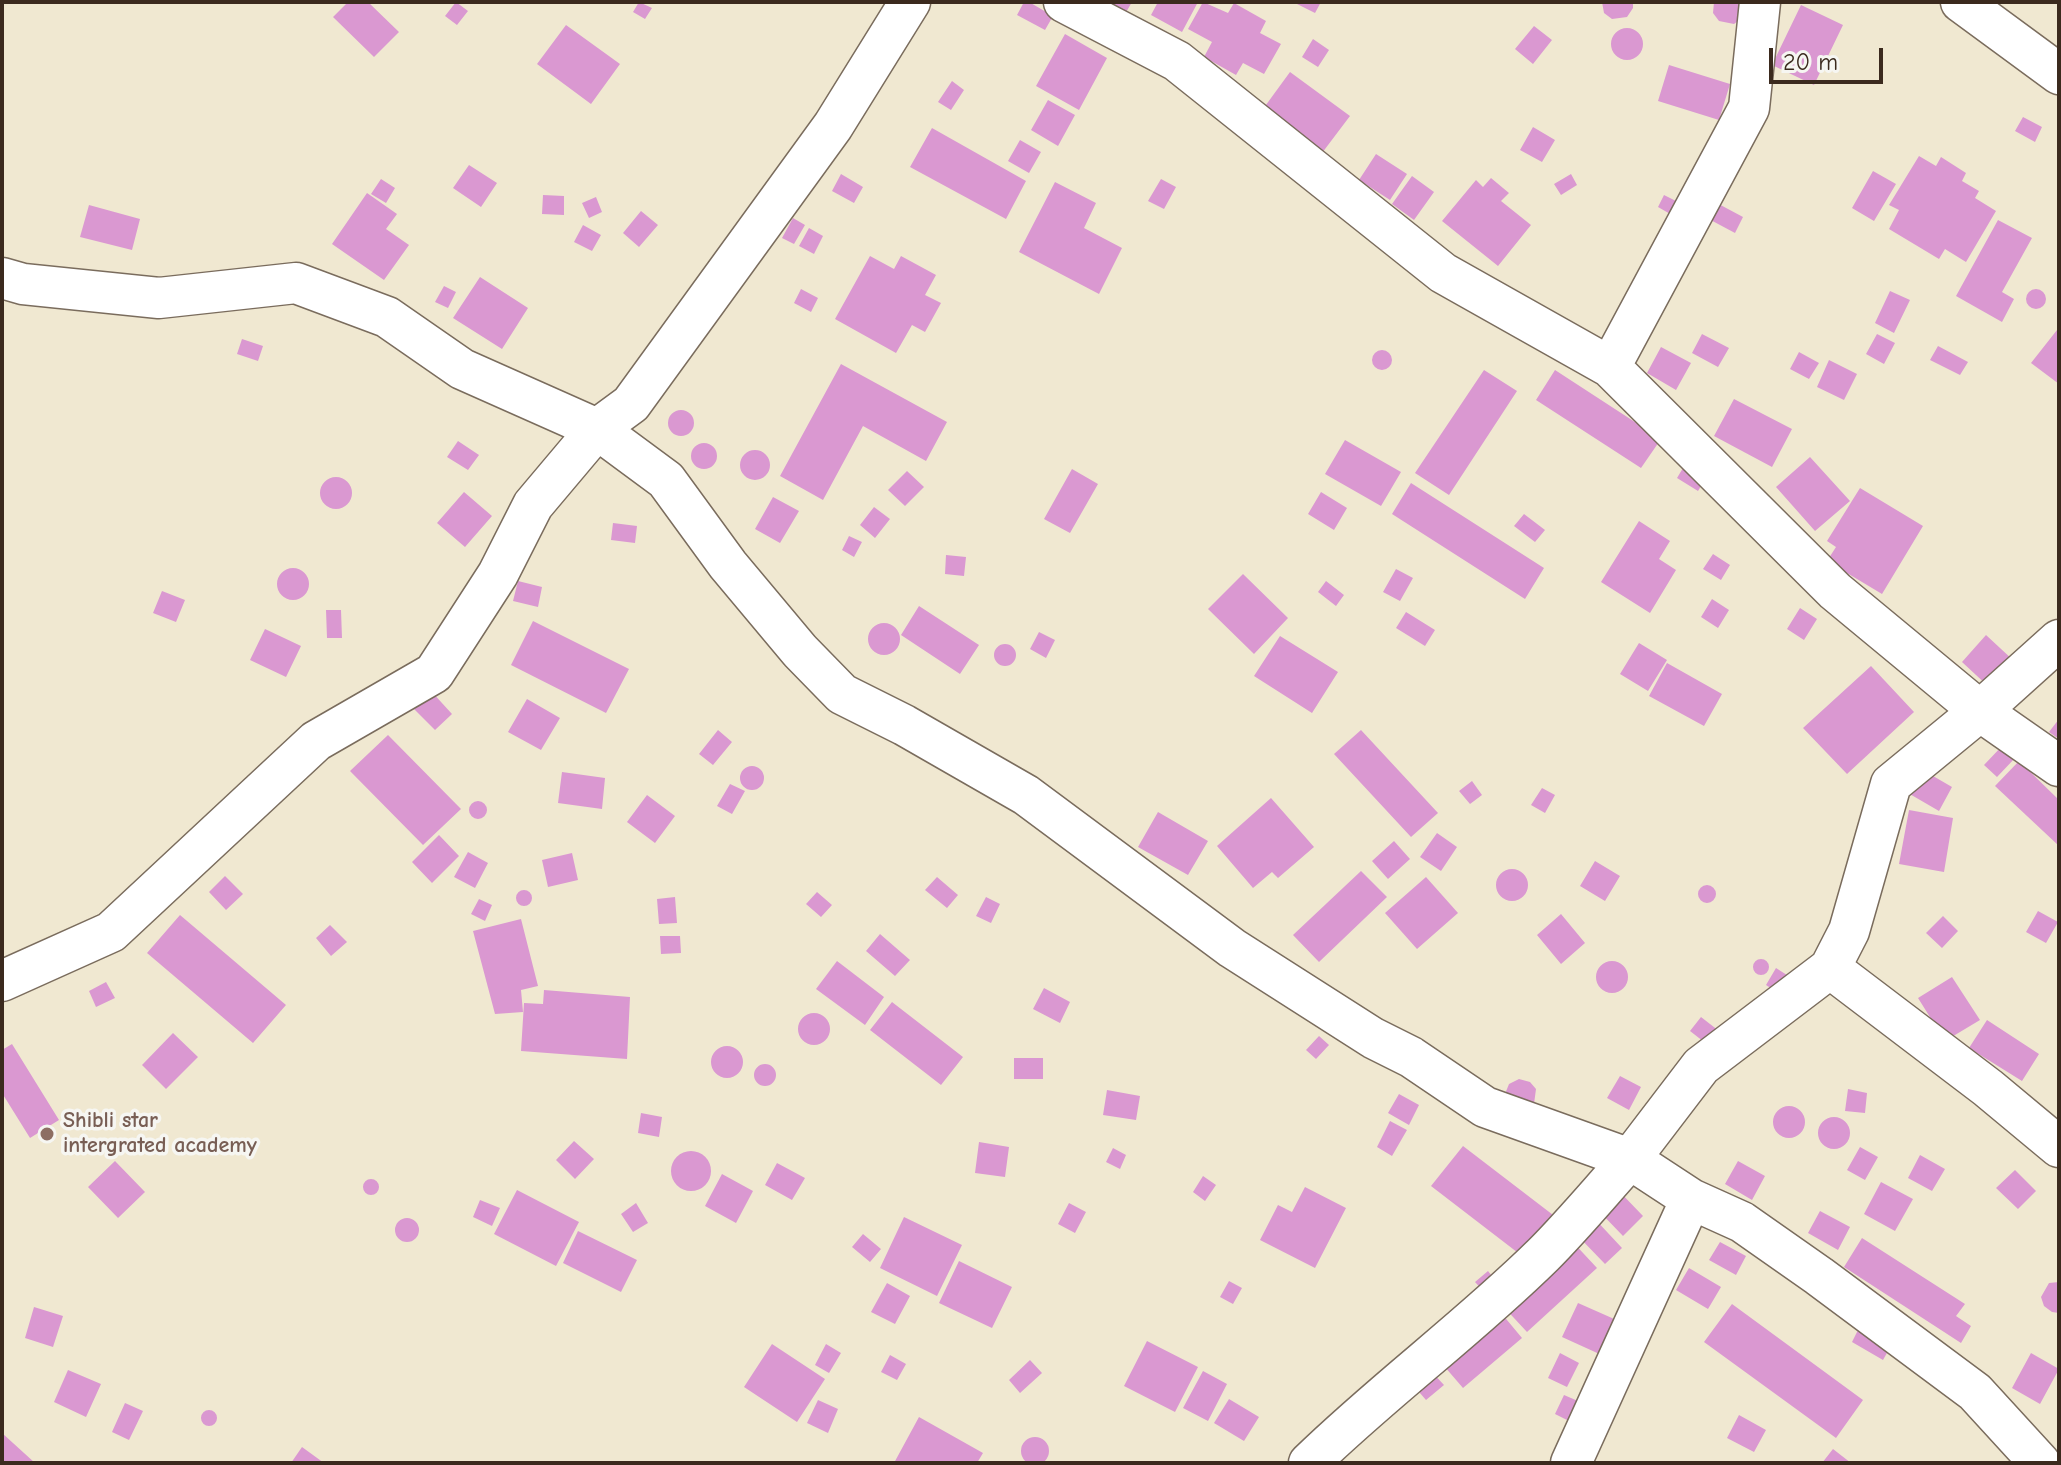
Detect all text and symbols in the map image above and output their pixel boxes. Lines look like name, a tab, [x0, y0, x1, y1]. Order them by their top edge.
scale bar	[1773, 32, 1887, 82]
text: 20 m	[1783, 48, 1838, 76]
place label: Shibli star intergrated academy	[63, 1108, 257, 1160]
marker: Shibli star intergrated academy	[38, 1125, 56, 1143]

